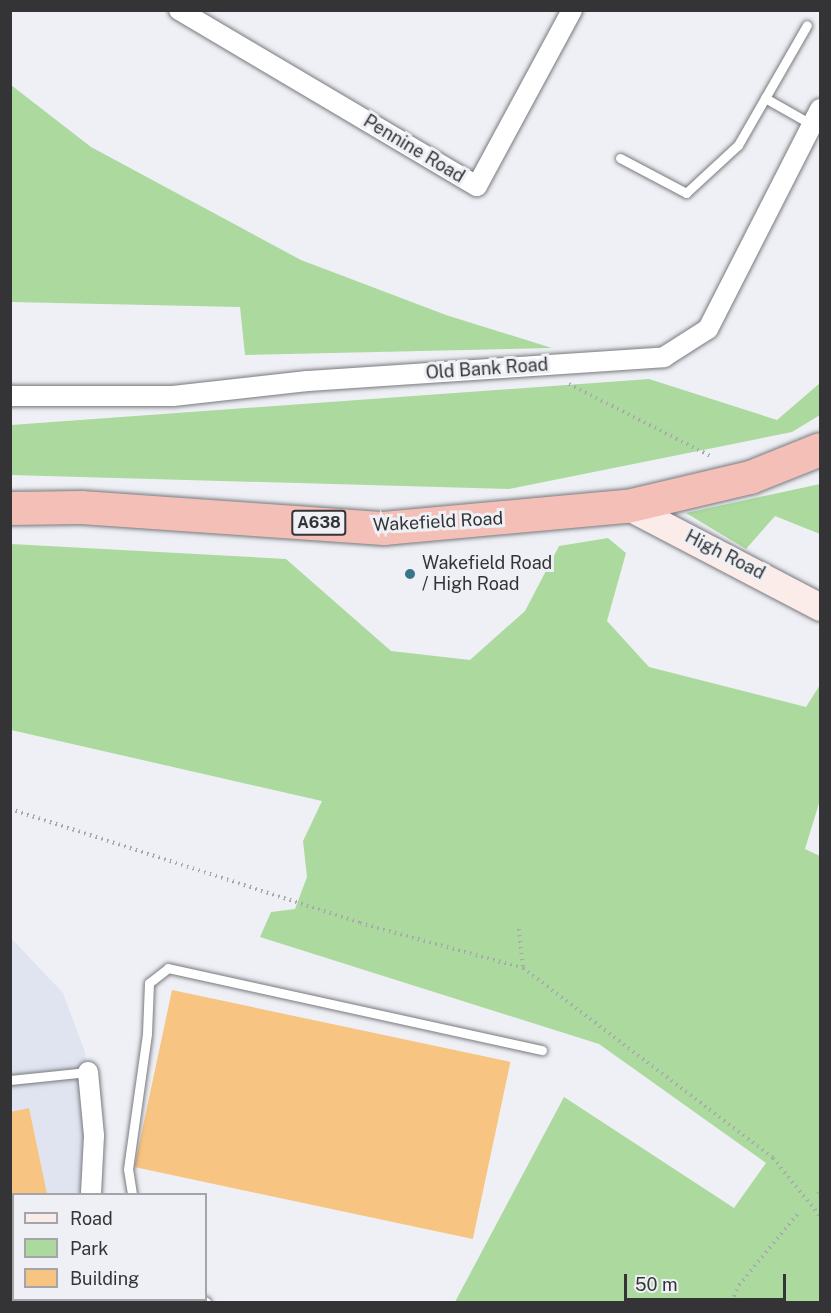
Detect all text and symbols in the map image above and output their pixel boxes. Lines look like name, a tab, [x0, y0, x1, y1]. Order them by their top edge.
street label: Pennine Road	[359, 110, 469, 188]
street label: Old Bank Road	[425, 354, 549, 384]
street label: Wakefield Road	[372, 508, 504, 536]
road number: A638	[290, 510, 348, 536]
street label: High Road	[681, 526, 769, 584]
place label: Wakefield Road / High Road	[422, 553, 552, 596]
marker: Wakefield Road / High Road	[403, 567, 417, 581]
legend	[12, 1193, 207, 1301]
text: Road	[70, 1208, 113, 1229]
text: Park	[70, 1238, 108, 1259]
scale bar	[627, 1262, 789, 1300]
text: Building	[70, 1268, 139, 1289]
text: 50 m	[635, 1274, 678, 1295]

